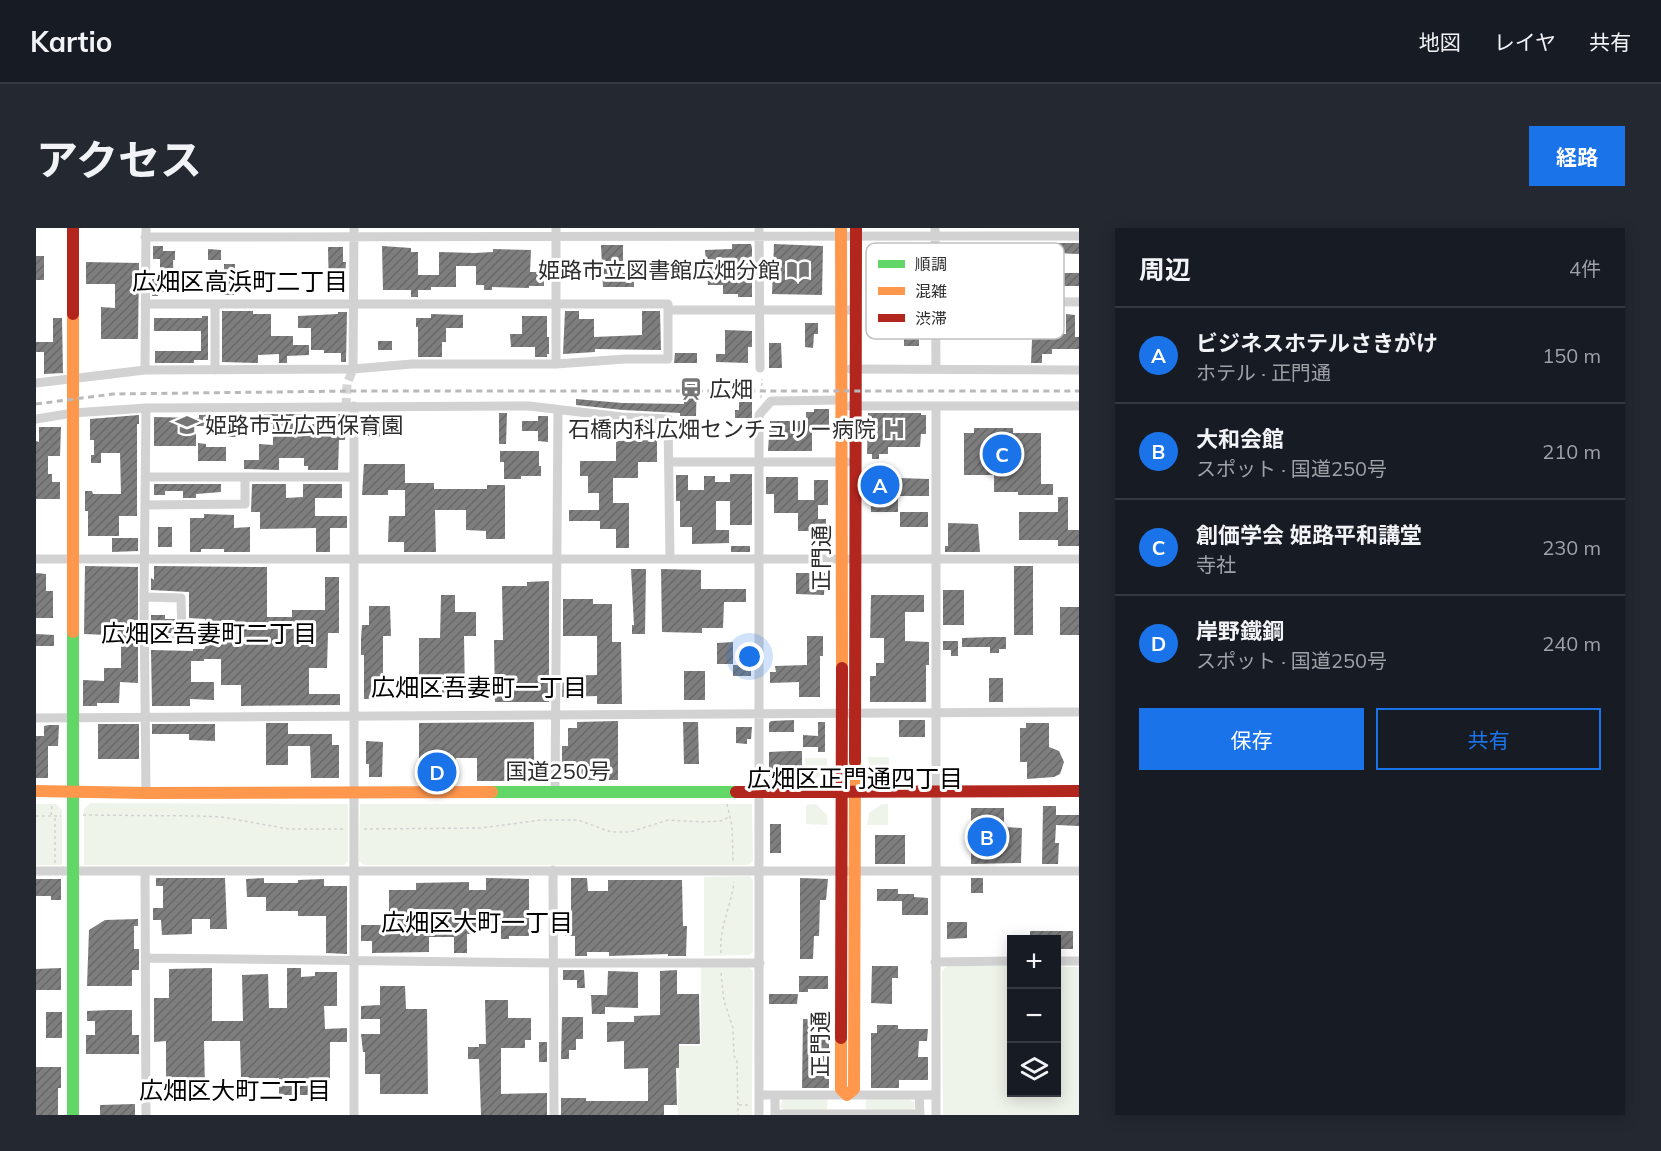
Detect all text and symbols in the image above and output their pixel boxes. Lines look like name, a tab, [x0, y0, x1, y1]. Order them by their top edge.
text: Kartio	[30, 24, 112, 59]
text: 地図	[1419, 29, 1461, 55]
text: レイヤ	[1494, 29, 1556, 55]
text: 共有	[1589, 29, 1631, 55]
button: 経路	[1529, 126, 1625, 186]
text: アクセス	[36, 133, 202, 186]
legend	[866, 243, 1064, 339]
text: 周辺	[1139, 253, 1191, 286]
text: 順調	[915, 254, 947, 274]
place label: 姫路市立図書館広畑分館	[538, 256, 780, 284]
text: 4件	[1569, 256, 1601, 281]
library icon: 姫路市立図書館広畑分館	[785, 257, 811, 283]
district label: 広畑区高浜町二丁目	[132, 266, 348, 296]
text: 混雑	[915, 281, 947, 301]
text: 渋滞	[915, 308, 947, 328]
text: ビジネスホテルさきがけ	[1196, 329, 1438, 357]
text: A	[1151, 343, 1166, 368]
text: 150 m	[1542, 343, 1601, 368]
text: ホテル · 正門通	[1196, 360, 1331, 385]
place label: 広畑	[709, 375, 753, 403]
station icon: 広畑	[678, 376, 704, 402]
place label: 姫路市立広西保育園	[205, 411, 403, 439]
school or university icon: 姫路市立広西保育園	[174, 412, 200, 438]
place label: 石橋内科広畑センチュリー病院	[568, 415, 876, 443]
hospital icon: 石橋内科広畑センチュリー病院	[881, 416, 907, 442]
text: 大和会館	[1196, 425, 1284, 453]
pin: C	[982, 432, 1022, 476]
text: B	[1152, 439, 1165, 464]
text: 210 m	[1542, 439, 1601, 464]
text: スポット · 国道250号	[1196, 456, 1387, 481]
pin: A	[860, 462, 900, 508]
text: 創価学会 姫路平和講堂	[1196, 521, 1422, 549]
street label: 正門通	[807, 525, 835, 591]
text: C	[1152, 535, 1165, 560]
text: 230 m	[1542, 535, 1601, 560]
text: 寺社	[1196, 552, 1236, 577]
text: 岸野鐵鋼	[1196, 617, 1284, 645]
district label: 広畑区吾妻町二丁目	[101, 618, 317, 648]
text: D	[1151, 631, 1166, 656]
text: 240 m	[1542, 631, 1601, 656]
your location	[735, 642, 764, 671]
text: スポット · 国道250号	[1196, 648, 1387, 673]
district label: 広畑区吾妻町一丁目	[371, 672, 587, 702]
button: 保存	[1139, 708, 1364, 770]
button: 共有	[1376, 708, 1601, 770]
pin: D	[418, 750, 456, 794]
street label: 国道250号	[505, 757, 611, 785]
district label: 広畑区正門通四丁目	[747, 763, 963, 793]
pin: B	[968, 814, 1006, 860]
district label: 広畑区大町一丁目	[381, 907, 573, 937]
map controls	[1007, 935, 1061, 1097]
button: +	[1007, 935, 1061, 989]
button: −	[1007, 989, 1061, 1043]
street label: 正門通	[806, 1011, 834, 1077]
button: layers	[1007, 1043, 1061, 1097]
district label: 広畑区大町二丁目	[139, 1075, 331, 1105]

